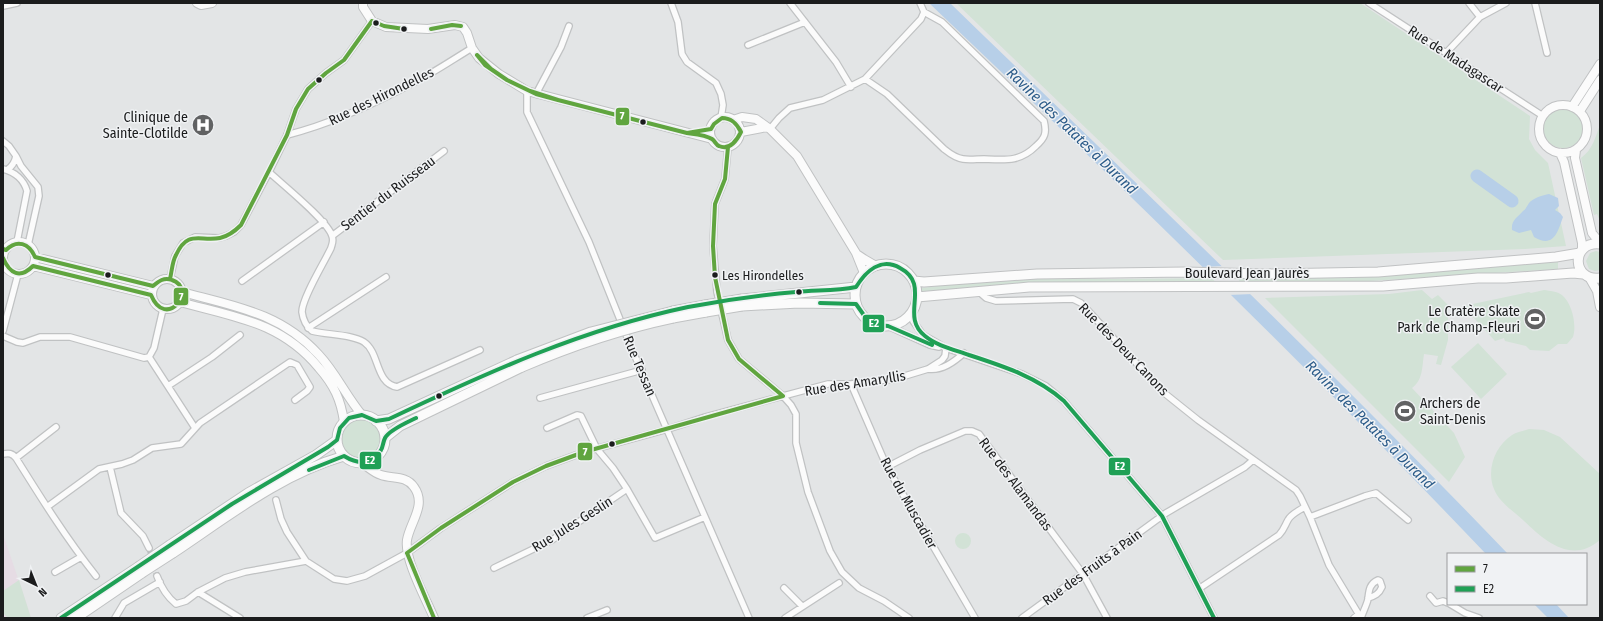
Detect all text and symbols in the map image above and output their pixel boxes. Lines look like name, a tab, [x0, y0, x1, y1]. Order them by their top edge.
unlabelled marker	[371, 18, 381, 28]
street label: Rue de Madagascar	[1405, 22, 1507, 97]
unlabelled marker	[399, 24, 409, 34]
street label: Rue des Hirondelles	[326, 64, 437, 129]
water label: Ravine des Patates à Durand	[1003, 64, 1141, 198]
unlabelled marker	[314, 75, 324, 85]
line badge: 7	[615, 107, 630, 126]
place label: Clinique de Sainte-Clotilde	[103, 109, 188, 142]
text: 7	[620, 110, 625, 123]
hospital icon: Clinique de Sainte-Clotilde	[190, 112, 216, 138]
unlabelled marker	[638, 117, 648, 127]
street label: Sentier du Ruisseau	[338, 152, 439, 234]
street label: Boulevard Jean Jaurès	[1185, 265, 1309, 282]
place label: Les Hirondelles	[722, 268, 804, 283]
unlabelled marker	[103, 270, 113, 280]
marker: Les Hirondelles	[710, 270, 720, 280]
line badge: 7	[173, 287, 189, 306]
unlabelled marker	[794, 287, 804, 297]
text: 7	[179, 291, 184, 304]
street label: Rue des Deux Canons	[1075, 299, 1172, 399]
place label: Le Cratère Skate Park de Champ-Fleuri	[1397, 303, 1520, 336]
sports icon: Le Cratère Skate Park de Champ-Fleuri	[1522, 306, 1548, 332]
line badge: E2	[862, 314, 885, 333]
text: E2	[869, 317, 879, 330]
street label: Rue Tessan	[619, 334, 660, 399]
water label: Ravine des Patates à Durand	[1302, 357, 1438, 493]
street label: Rue des Amaryllis	[803, 367, 907, 400]
unlabelled marker	[434, 391, 444, 401]
place label: Archers de Saint-Denis	[1420, 395, 1486, 428]
sports icon: Archers de Saint-Denis	[1392, 398, 1418, 424]
street label: Rue des Alamandas	[975, 434, 1056, 534]
unlabelled marker	[607, 439, 617, 449]
line badge: 7	[577, 442, 593, 461]
text: 7	[583, 446, 588, 459]
line badge: E2	[359, 451, 382, 470]
text: E2	[365, 454, 375, 467]
street label: Rue du Muscadier	[876, 454, 941, 552]
line badge: E2	[1108, 457, 1131, 476]
text: E2	[1115, 460, 1125, 473]
street label: Rue Jules Geslin	[529, 493, 616, 556]
street label: Rue des Fruits à Pain	[1039, 526, 1145, 609]
legend	[1447, 553, 1587, 605]
text: 7	[1483, 562, 1488, 576]
north arrow	[16, 565, 56, 605]
text: E2	[1483, 582, 1494, 596]
text: N	[36, 585, 49, 599]

